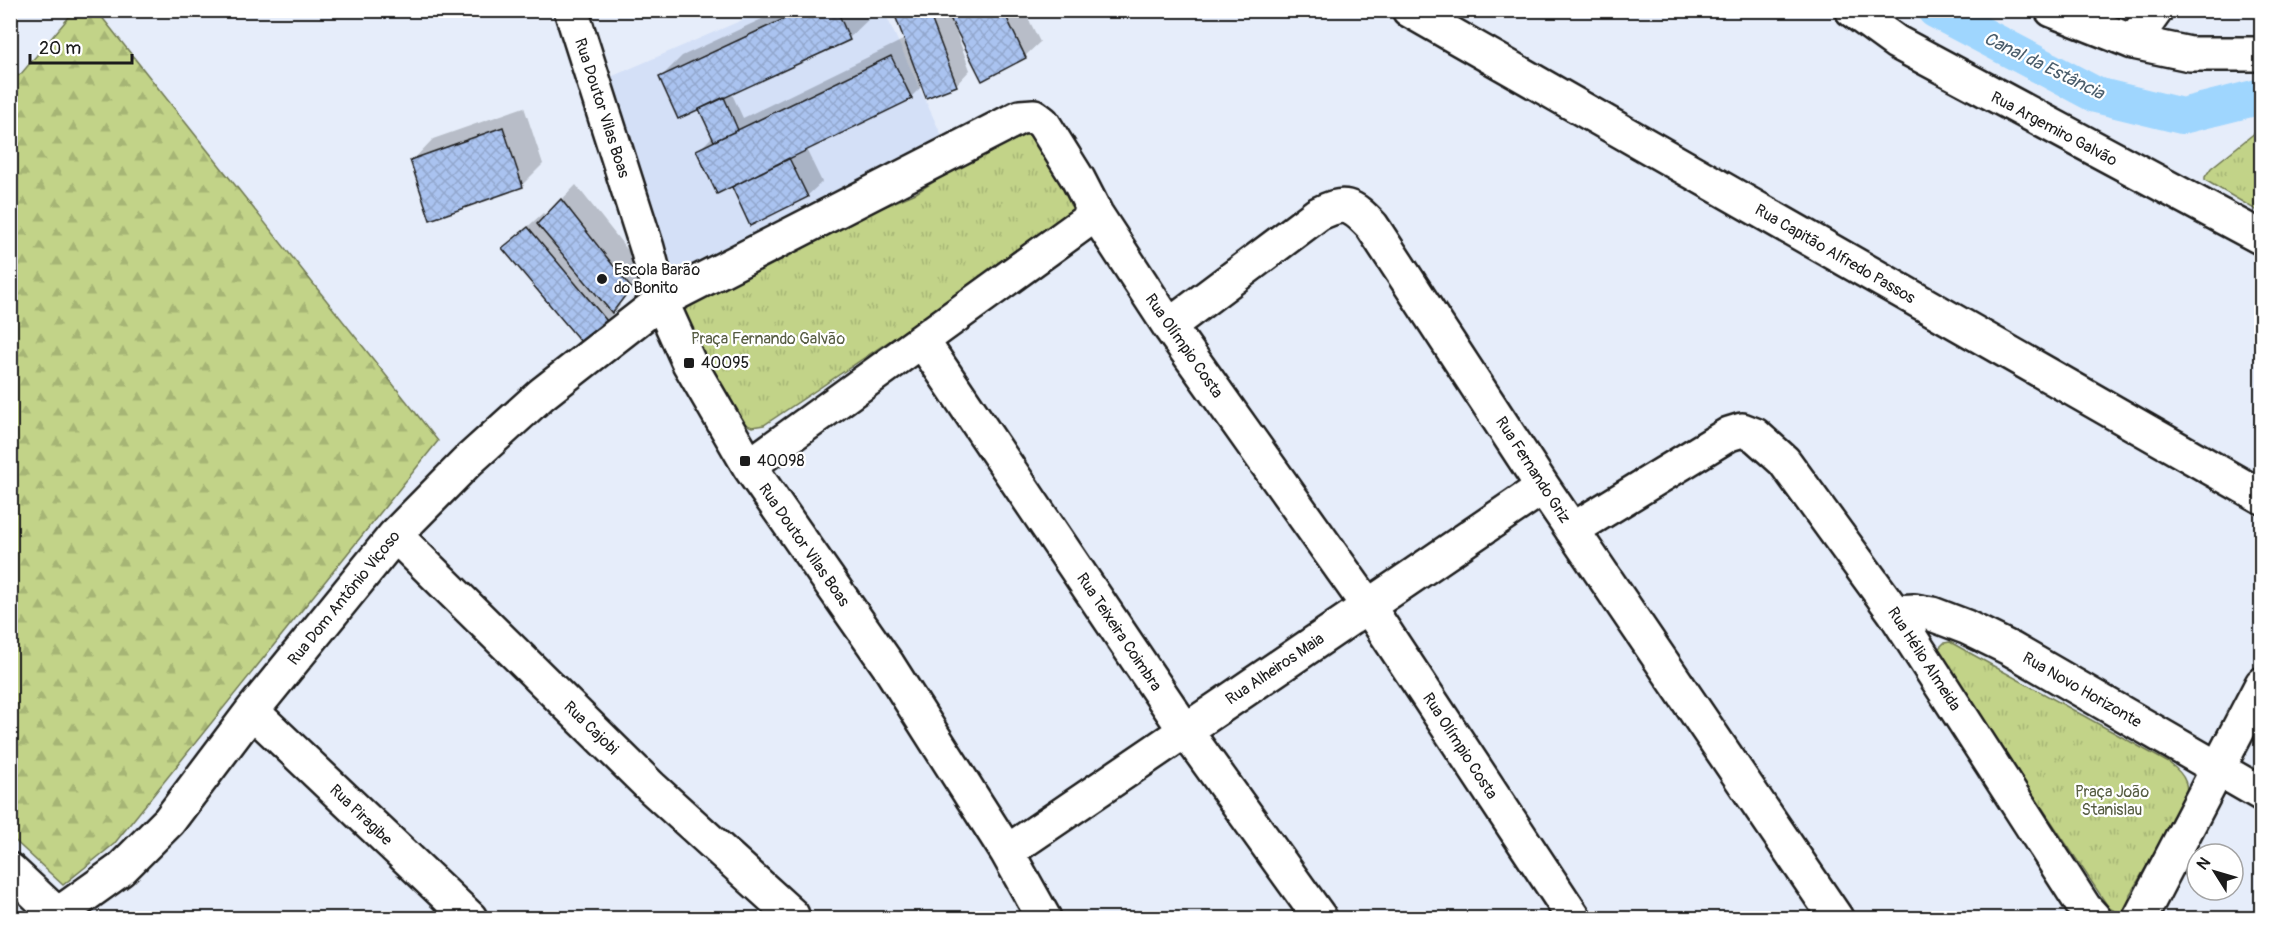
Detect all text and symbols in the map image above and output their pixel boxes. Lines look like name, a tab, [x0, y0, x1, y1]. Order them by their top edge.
scale bar	[30, 27, 132, 65]
water label: Canal da Estância	[1980, 27, 2109, 106]
street label: Rua Doutor Vilas Boas	[570, 36, 634, 180]
text: 20 m	[39, 37, 81, 60]
street label: Rua Argemiro Galvão	[1987, 87, 2121, 171]
street label: Rua Capitão Alfredo Passos	[1751, 200, 1919, 308]
place label: Escola Barão do Bonito	[614, 260, 700, 298]
marker: Escola Barão do Bonito	[595, 272, 609, 286]
street label: Rua Olímpio Costa	[1141, 290, 1227, 402]
park label: Praça Fernando Galvão	[691, 329, 845, 349]
place label: 40095	[701, 353, 749, 373]
marker: 40095	[682, 356, 696, 370]
street label: Rua Fernando Griz	[1491, 413, 1575, 527]
place label: 40098	[757, 451, 804, 471]
marker: 40098	[738, 454, 752, 468]
street label: Rua Doutor Vilas Boas	[754, 480, 854, 610]
street label: Rua Dom Antônio Viçoso	[284, 526, 405, 669]
street label: Rua Teixeira Coimbra	[1072, 569, 1166, 695]
street label: Rua Hélio Almeida	[1883, 603, 1965, 715]
street label: Rua Alheiros Maia	[1222, 629, 1328, 709]
street label: Rua Novo Horizonte	[2019, 648, 2145, 732]
street label: Rua Olímpio Costa	[1418, 689, 1502, 803]
street label: Rua Cajobi	[559, 697, 623, 759]
street label: Rua Piragibe	[325, 780, 397, 850]
park label: Praça João Stanislau	[2075, 782, 2149, 820]
north arrow	[2185, 842, 2245, 902]
text: N	[2193, 853, 2215, 874]

